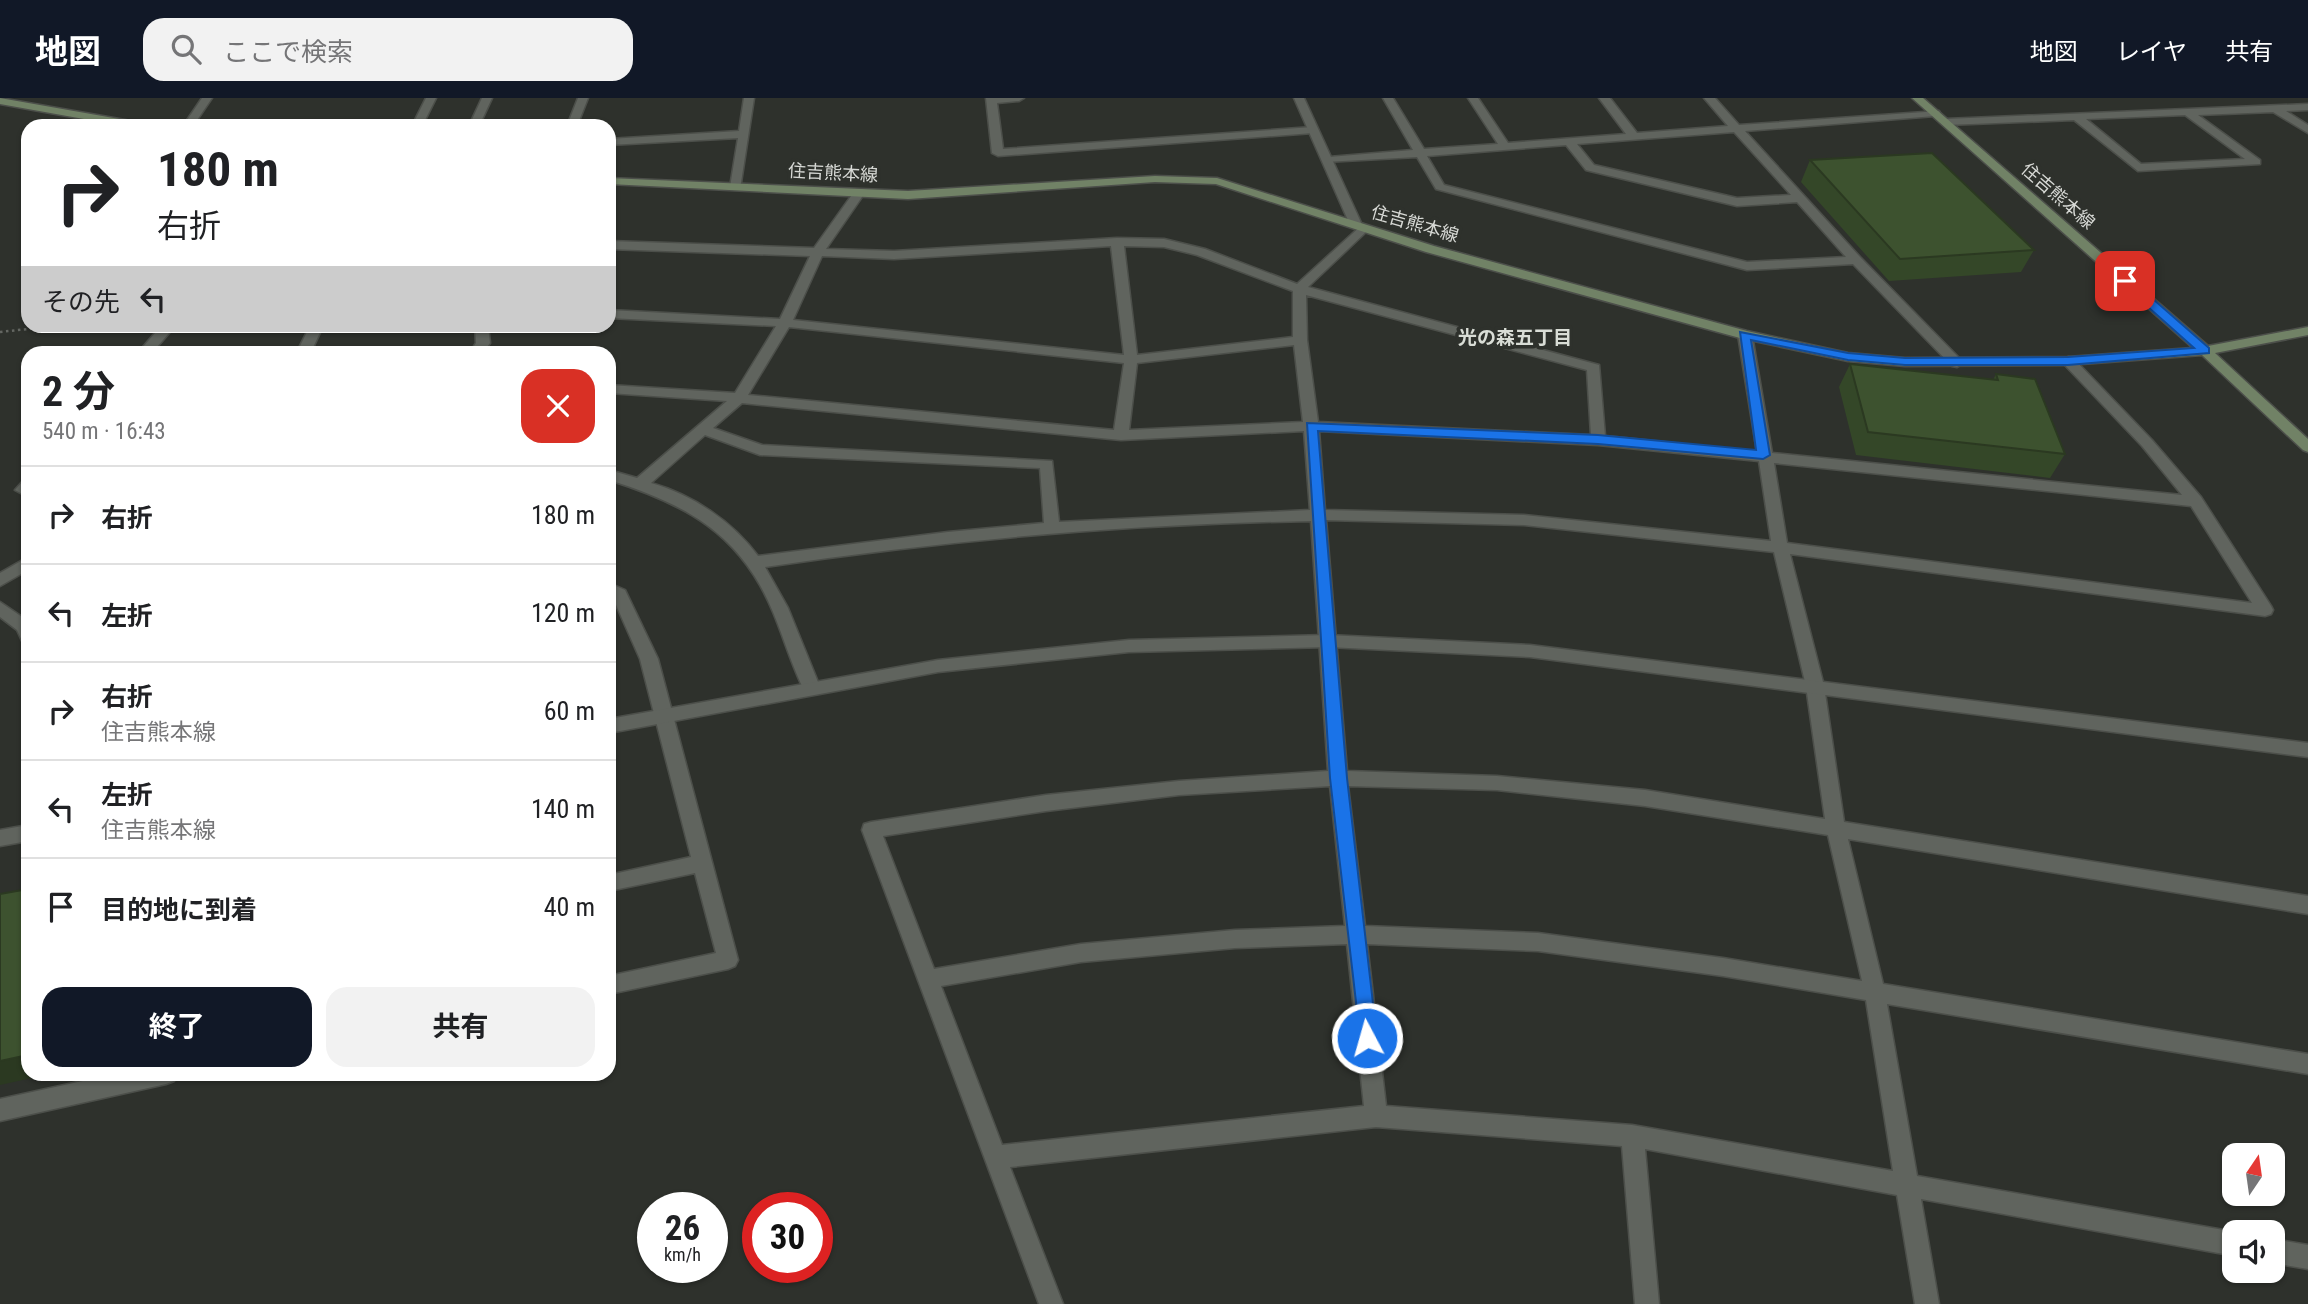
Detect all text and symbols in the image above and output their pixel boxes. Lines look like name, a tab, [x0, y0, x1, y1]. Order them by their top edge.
search box	[143, 18, 633, 81]
icon: search	[167, 30, 205, 68]
text: 地図	[35, 32, 101, 71]
text: ここで検索	[223, 37, 353, 67]
text: 地図	[2030, 38, 2078, 66]
text: レイヤ	[2116, 38, 2187, 66]
text: 共有	[2225, 38, 2273, 66]
text: 180 m	[157, 141, 279, 198]
icon: right	[42, 147, 133, 238]
street label: 住吉熊本線	[2017, 158, 2099, 233]
street label: 住吉熊本線	[788, 160, 879, 185]
street label: 住吉熊本線	[1369, 201, 1461, 246]
text: 右折	[157, 207, 221, 245]
pin	[2095, 251, 2155, 311]
icon: arrive	[2106, 262, 2144, 300]
icon: left	[134, 280, 172, 318]
text: その先	[42, 287, 120, 317]
district label: 光の森五丁目	[1458, 326, 1572, 349]
text: 2 分	[42, 367, 115, 416]
button: close	[521, 369, 595, 443]
text: 540 m · 16:43	[42, 418, 166, 445]
icon: right	[42, 496, 80, 534]
text: 180 m	[531, 500, 595, 530]
text: 右折	[101, 503, 153, 533]
icon: left	[42, 594, 80, 632]
text: 120 m	[531, 598, 595, 628]
text: 左折	[101, 601, 153, 631]
text: 右折	[101, 682, 153, 712]
icon: right	[42, 692, 80, 730]
text: 60 m	[544, 696, 595, 726]
text: 住吉熊本線	[101, 719, 216, 746]
text: 左折	[101, 780, 153, 810]
icon: left	[42, 790, 80, 828]
text: 140 m	[531, 794, 595, 824]
text: 住吉熊本線	[101, 817, 216, 844]
icon: arrive	[42, 888, 80, 926]
text: 40 m	[544, 892, 595, 922]
text: 目的地に到着	[101, 895, 257, 925]
button: 終了	[42, 987, 312, 1067]
button: 共有	[326, 987, 595, 1067]
position arrow	[1330, 1001, 1404, 1075]
north arrow	[2222, 1143, 2286, 1206]
map controls	[2222, 1143, 2285, 1283]
speed limit sign: 30	[742, 1192, 833, 1283]
text: 26	[665, 1208, 700, 1249]
button: sound	[2222, 1220, 2285, 1283]
text: km/h	[664, 1244, 701, 1265]

